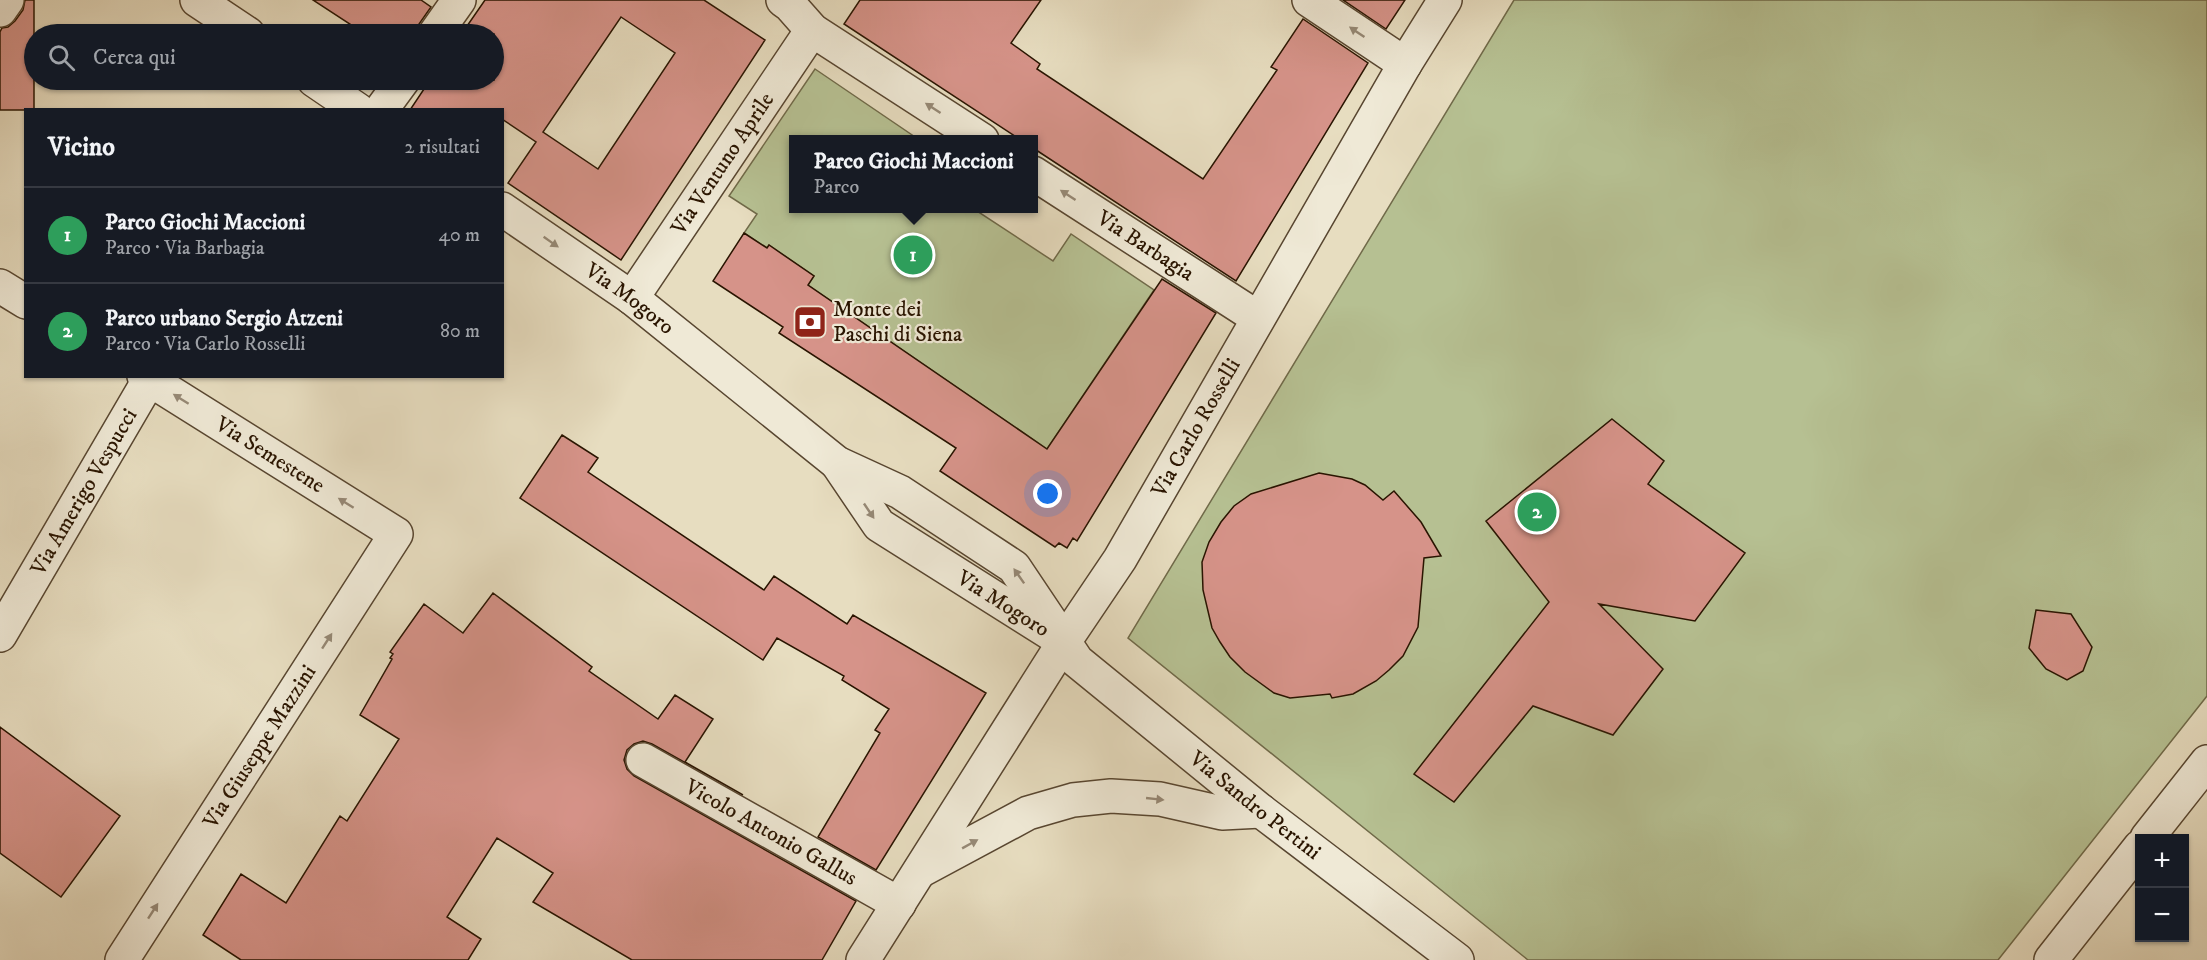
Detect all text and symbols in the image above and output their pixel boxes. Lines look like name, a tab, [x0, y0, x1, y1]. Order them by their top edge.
search box	[24, 24, 504, 90]
one-way arrow	[1350, 26, 1366, 38]
icon: search	[45, 41, 78, 74]
text: Cerca qui	[93, 44, 176, 71]
street label: Via Ventuno Aprile	[664, 87, 780, 241]
one-way arrow	[924, 102, 941, 113]
text: Vicino	[48, 131, 115, 164]
text: 2 risultati	[405, 135, 480, 160]
popup	[789, 135, 1038, 213]
text: Parco Giochi Maccioni	[813, 148, 1014, 175]
text: Parco	[813, 175, 859, 200]
one-way arrow	[1060, 189, 1076, 201]
street label: Via Barbagia	[1091, 204, 1200, 287]
text: Parco Giochi Maccioni	[105, 209, 305, 236]
text: 1	[64, 223, 71, 248]
text: 40 m	[438, 223, 480, 248]
pin: 1	[894, 232, 932, 278]
text: Parco · Via Barbagia	[105, 236, 265, 261]
one-way arrow	[542, 236, 558, 248]
street label: Via Mogoro	[579, 256, 680, 340]
place label: Monte dei Paschi di Siena	[833, 296, 963, 348]
bank icon: Monte dei Paschi di Siena	[792, 304, 828, 340]
text: Parco urbano Sergio Atzeni	[105, 305, 343, 332]
text: 2	[63, 319, 72, 344]
text: 80 m	[440, 319, 480, 344]
text: Parco · Via Carlo Rosselli	[105, 332, 306, 357]
street label: Via Carlo Rosselli	[1145, 353, 1246, 503]
one-way arrow	[173, 394, 189, 405]
street label: Via Amerigo Vespucci	[24, 403, 143, 581]
street label: Via Semestene	[210, 410, 330, 499]
your location	[1033, 479, 1062, 508]
pin: 2	[1518, 490, 1556, 534]
one-way arrow	[338, 498, 354, 509]
one-way arrow	[863, 503, 874, 519]
street label: Via Mogoro	[951, 564, 1055, 643]
one-way arrow	[1013, 568, 1025, 584]
one-way arrow	[321, 633, 332, 649]
street label: Via Giuseppe Mazzini	[196, 660, 322, 834]
street label: Via Sandro Pertini	[1183, 744, 1326, 865]
street label: Vicolo Antonio Gallus	[679, 772, 862, 891]
one-way arrow	[1145, 794, 1164, 804]
map controls	[2135, 834, 2189, 942]
button: +	[2135, 834, 2189, 888]
one-way arrow	[961, 839, 978, 849]
button: −	[2135, 888, 2189, 942]
one-way arrow	[148, 903, 159, 919]

